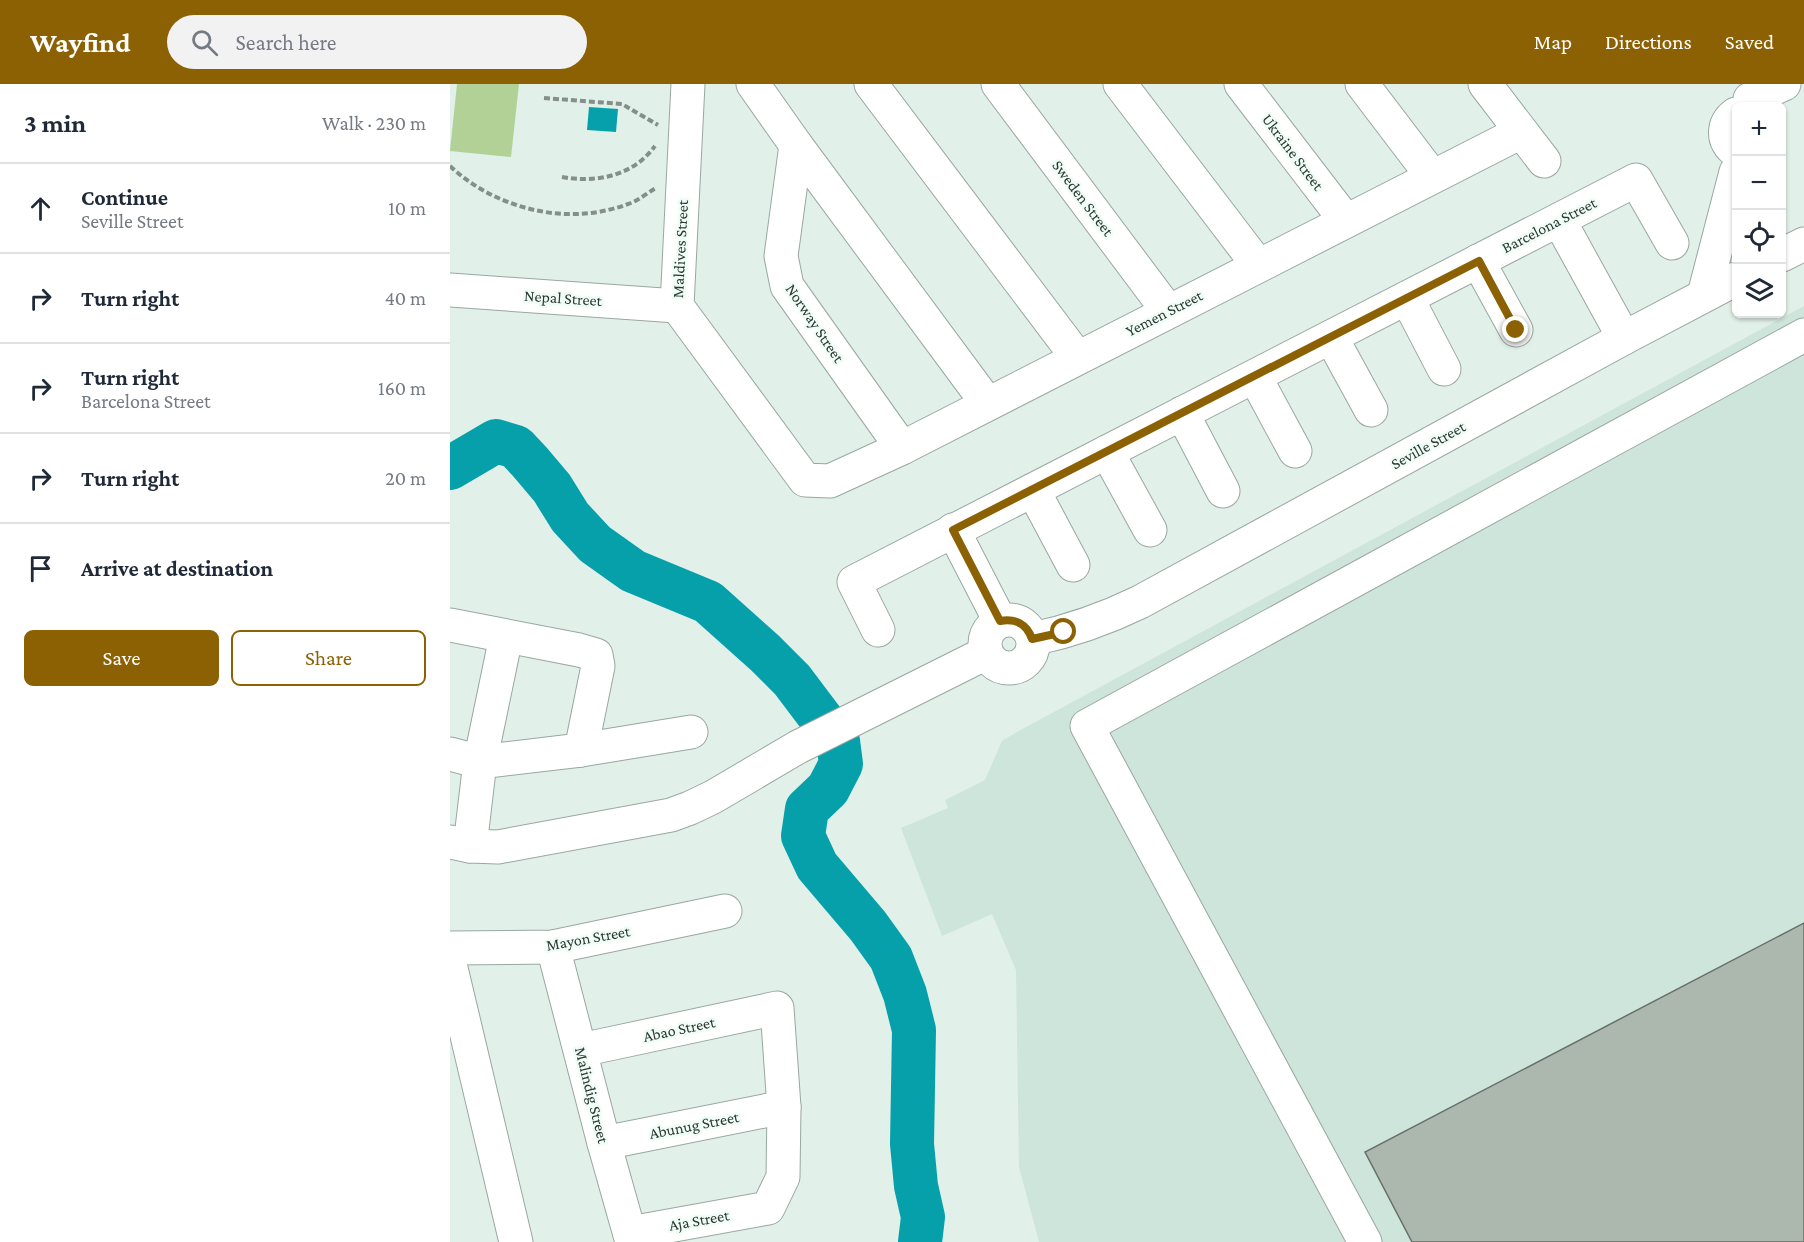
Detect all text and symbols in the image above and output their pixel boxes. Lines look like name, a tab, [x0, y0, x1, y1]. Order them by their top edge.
search box	[167, 15, 587, 69]
icon: search	[188, 26, 221, 59]
text: Wayfind	[30, 27, 131, 58]
text: Search here	[236, 30, 336, 55]
text: Map	[1534, 30, 1572, 54]
text: Directions	[1605, 30, 1692, 54]
text: Saved	[1725, 30, 1774, 54]
map controls	[1732, 102, 1786, 318]
button: +	[1732, 102, 1786, 156]
text: 3 min	[24, 109, 86, 138]
street label: Ukraine Street	[1259, 111, 1328, 194]
text: Walk · 230 m	[322, 112, 426, 134]
button: −	[1732, 156, 1786, 210]
street label: Sweden Street	[1049, 157, 1117, 240]
text: Continue	[81, 185, 168, 210]
icon: ahead	[24, 192, 57, 225]
street label: Barcelona Street	[1499, 194, 1600, 256]
text: 10 m	[388, 197, 426, 219]
street label: Maldives Street	[669, 199, 691, 299]
text: Seville Street	[81, 210, 184, 232]
button: locate	[1732, 210, 1786, 264]
button: layers	[1732, 264, 1786, 318]
street label: Norway Street	[782, 281, 848, 367]
icon: right	[24, 282, 57, 315]
text: Turn right	[81, 286, 179, 311]
street label: Yemen Street	[1123, 286, 1206, 339]
text: 40 m	[385, 287, 426, 309]
street label: Nepal Street	[523, 287, 603, 310]
route end	[1502, 316, 1528, 342]
text: Turn right	[81, 365, 179, 390]
icon: right	[24, 372, 57, 405]
text: 160 m	[378, 377, 426, 399]
text: Barcelona Street	[81, 390, 211, 412]
street label: Seville Street	[1388, 417, 1469, 472]
icon: right	[24, 462, 57, 495]
text: Turn right	[81, 466, 179, 491]
text: 20 m	[385, 467, 426, 489]
icon: arrive	[24, 552, 57, 585]
text: Arrive at destination	[81, 556, 273, 581]
route start	[1050, 618, 1076, 644]
button: Save	[24, 630, 219, 686]
button: Share	[231, 630, 426, 686]
street label: Mayon Street	[545, 922, 632, 955]
street label: Abao Street	[641, 1013, 717, 1045]
street label: Malindig Street	[571, 1045, 612, 1146]
street label: Abunug Street	[648, 1108, 741, 1143]
street label: Aja Street	[668, 1206, 731, 1235]

